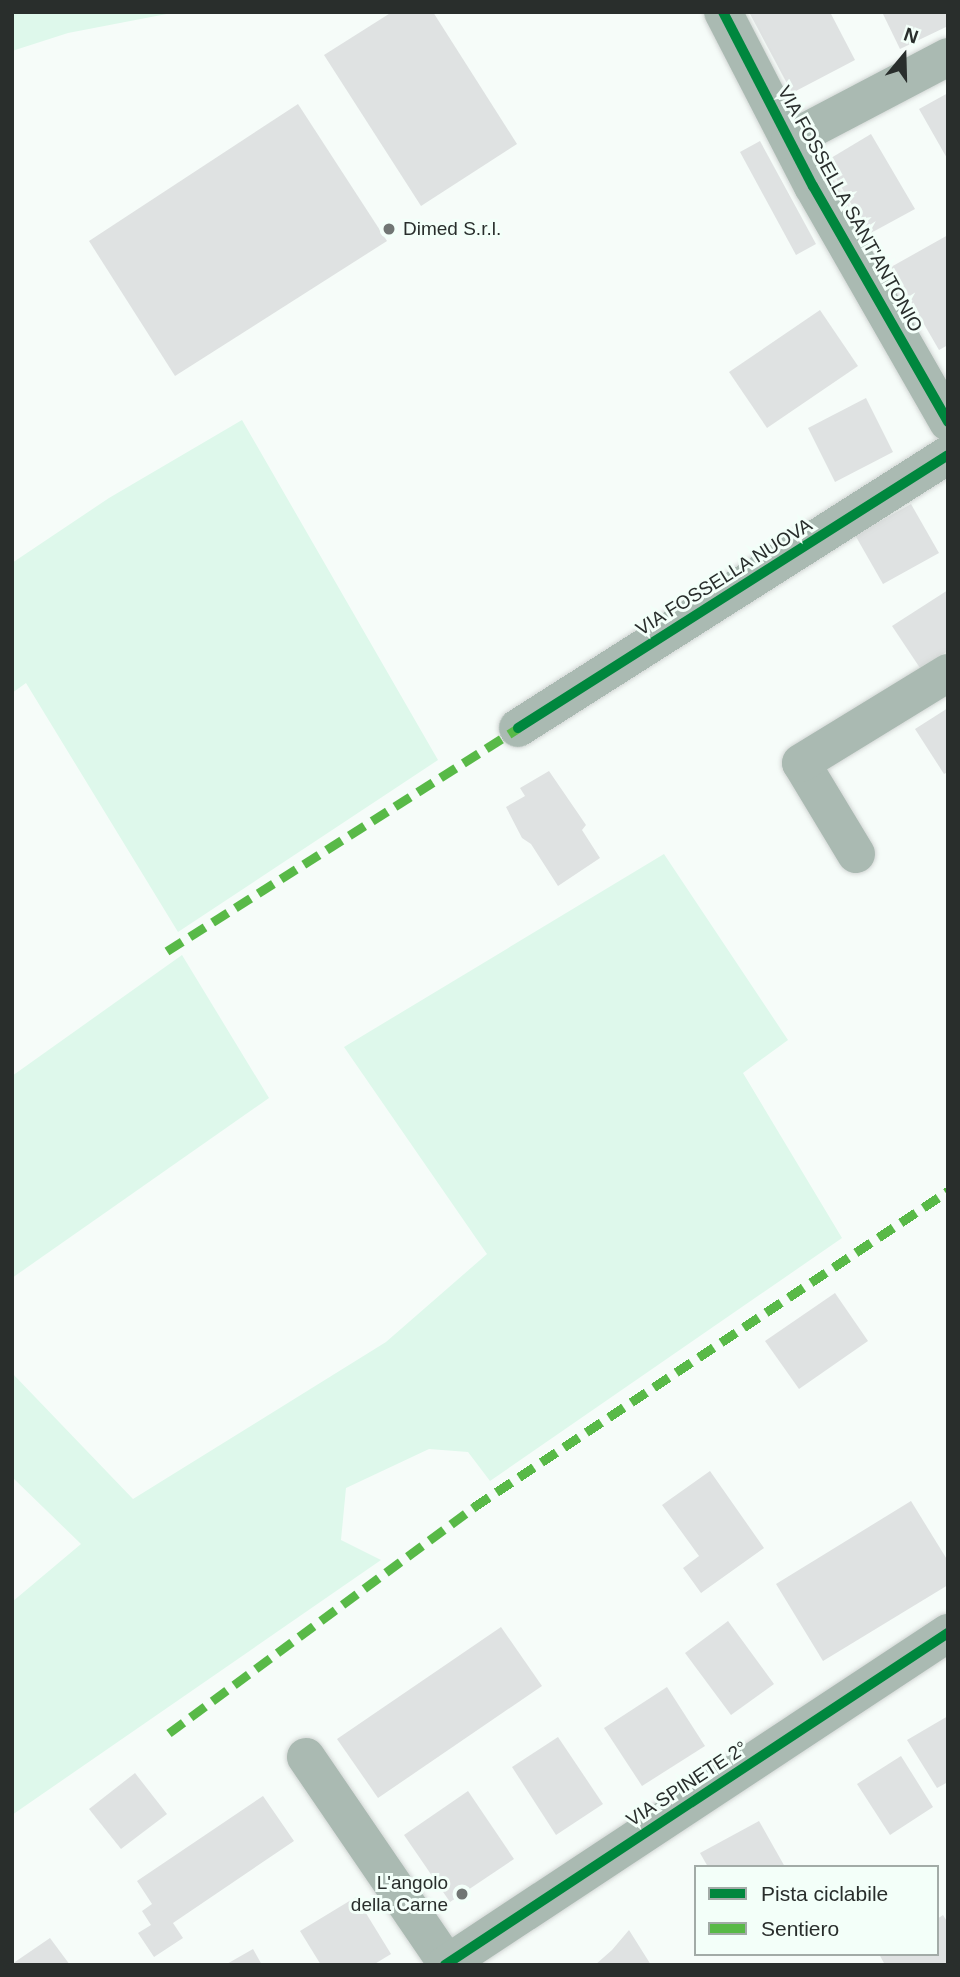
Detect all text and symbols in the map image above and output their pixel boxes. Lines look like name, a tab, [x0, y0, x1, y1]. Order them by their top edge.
north arrow	[869, 21, 939, 91]
text: N	[901, 24, 921, 48]
street label: VIA FOSSELLA SANT'ANTONIO	[772, 81, 928, 337]
place label: Dimed S.r.l.	[403, 218, 501, 240]
marker: Dimed S.r.l.	[381, 221, 397, 237]
street label: VIA FOSSELLA NUOVA	[631, 513, 817, 641]
street label: VIA SPINETE 2°	[622, 1736, 752, 1832]
legend	[694, 1865, 939, 1956]
place label: L'angolo della Carne	[351, 1872, 448, 1916]
text: Pista ciclabile	[761, 1882, 888, 1905]
marker: L'angolo della Carne	[454, 1886, 470, 1902]
text: Sentiero	[761, 1917, 839, 1940]

